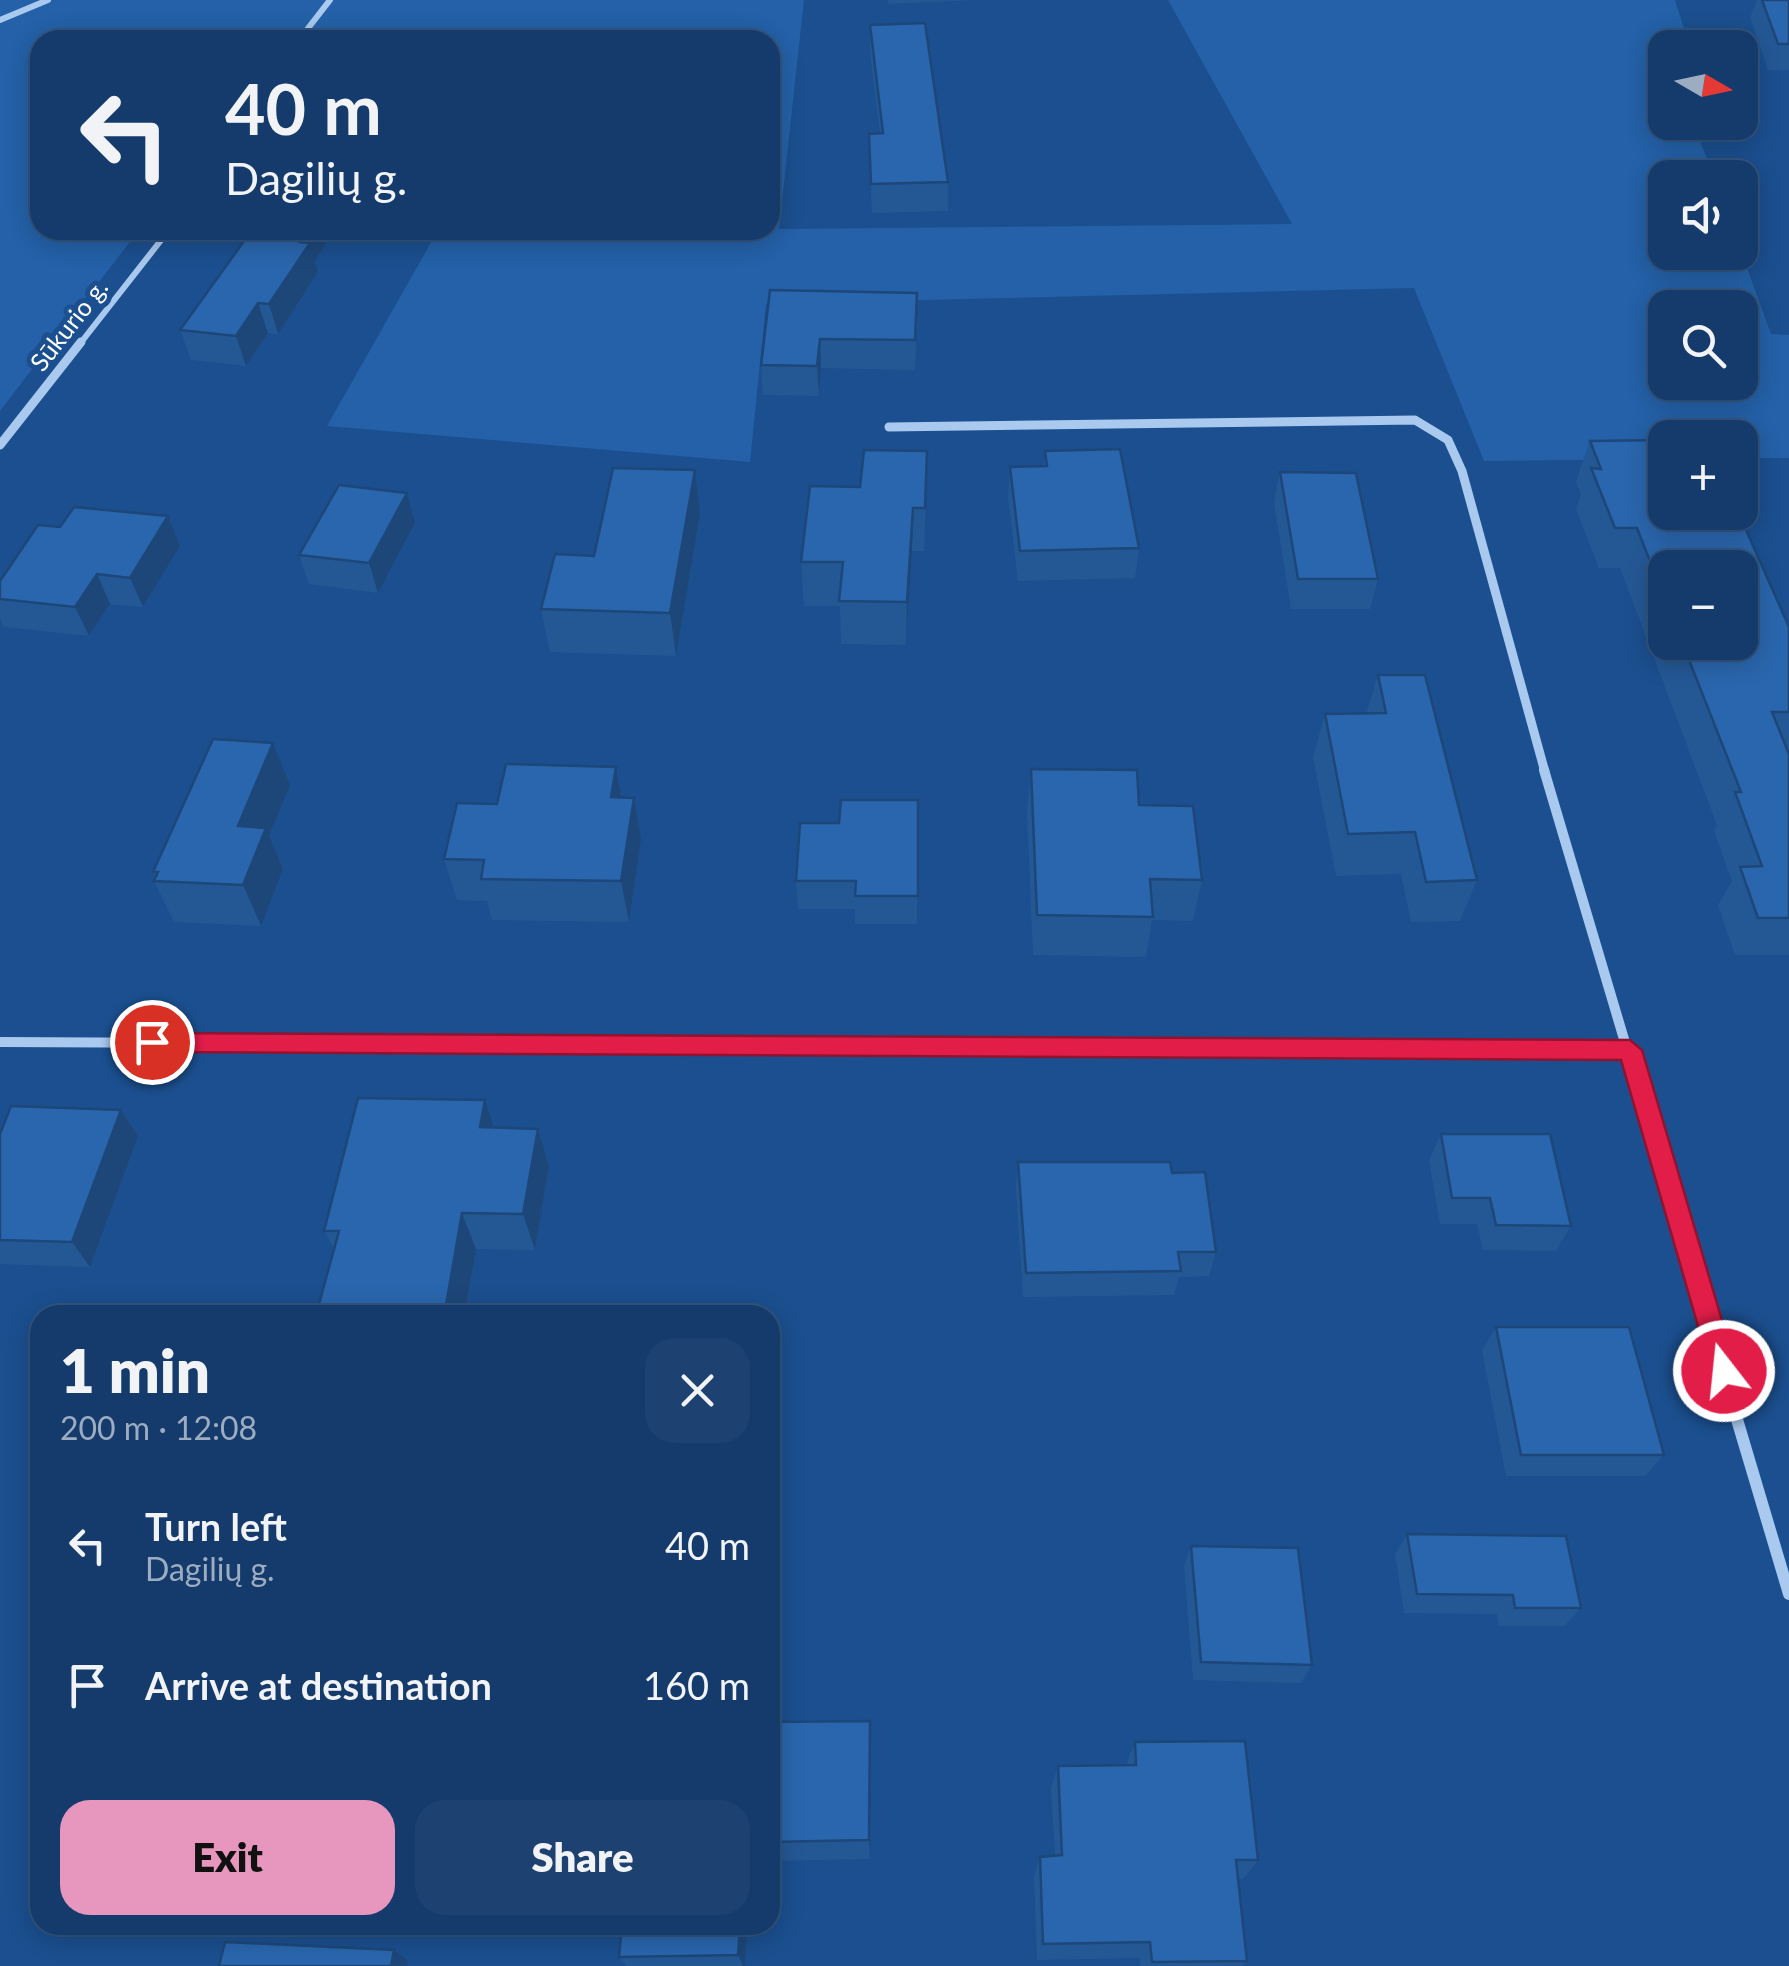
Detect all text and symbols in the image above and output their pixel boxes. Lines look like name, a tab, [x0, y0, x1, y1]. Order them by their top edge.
north arrow	[1648, 30, 1758, 140]
map controls	[1648, 30, 1758, 660]
text: 40 m	[225, 66, 382, 150]
icon: left	[60, 70, 190, 200]
text: Dagilių g.	[225, 151, 407, 205]
button: sound	[1648, 160, 1758, 270]
street label: Sūkurio g.	[23, 272, 113, 376]
button: search	[1648, 290, 1758, 400]
button: +	[1648, 420, 1758, 530]
button: −	[1648, 550, 1758, 660]
pin	[110, 1000, 195, 1085]
icon: arrive	[125, 1015, 180, 1070]
position arrow	[1672, 1319, 1776, 1423]
text: 1 min	[60, 1334, 210, 1406]
button: close	[645, 1338, 750, 1443]
text: 200 m · 12:08	[60, 1408, 257, 1447]
text: Turn left	[145, 1503, 287, 1549]
icon: left	[60, 1518, 115, 1573]
text: 40 m	[665, 1522, 750, 1568]
text: Dagilių g.	[145, 1549, 275, 1588]
icon: arrive	[60, 1658, 115, 1713]
text: Arrive at destination	[145, 1662, 492, 1708]
text: 160 m	[643, 1662, 750, 1708]
button: Exit	[60, 1800, 395, 1915]
button: Share	[415, 1800, 750, 1915]

